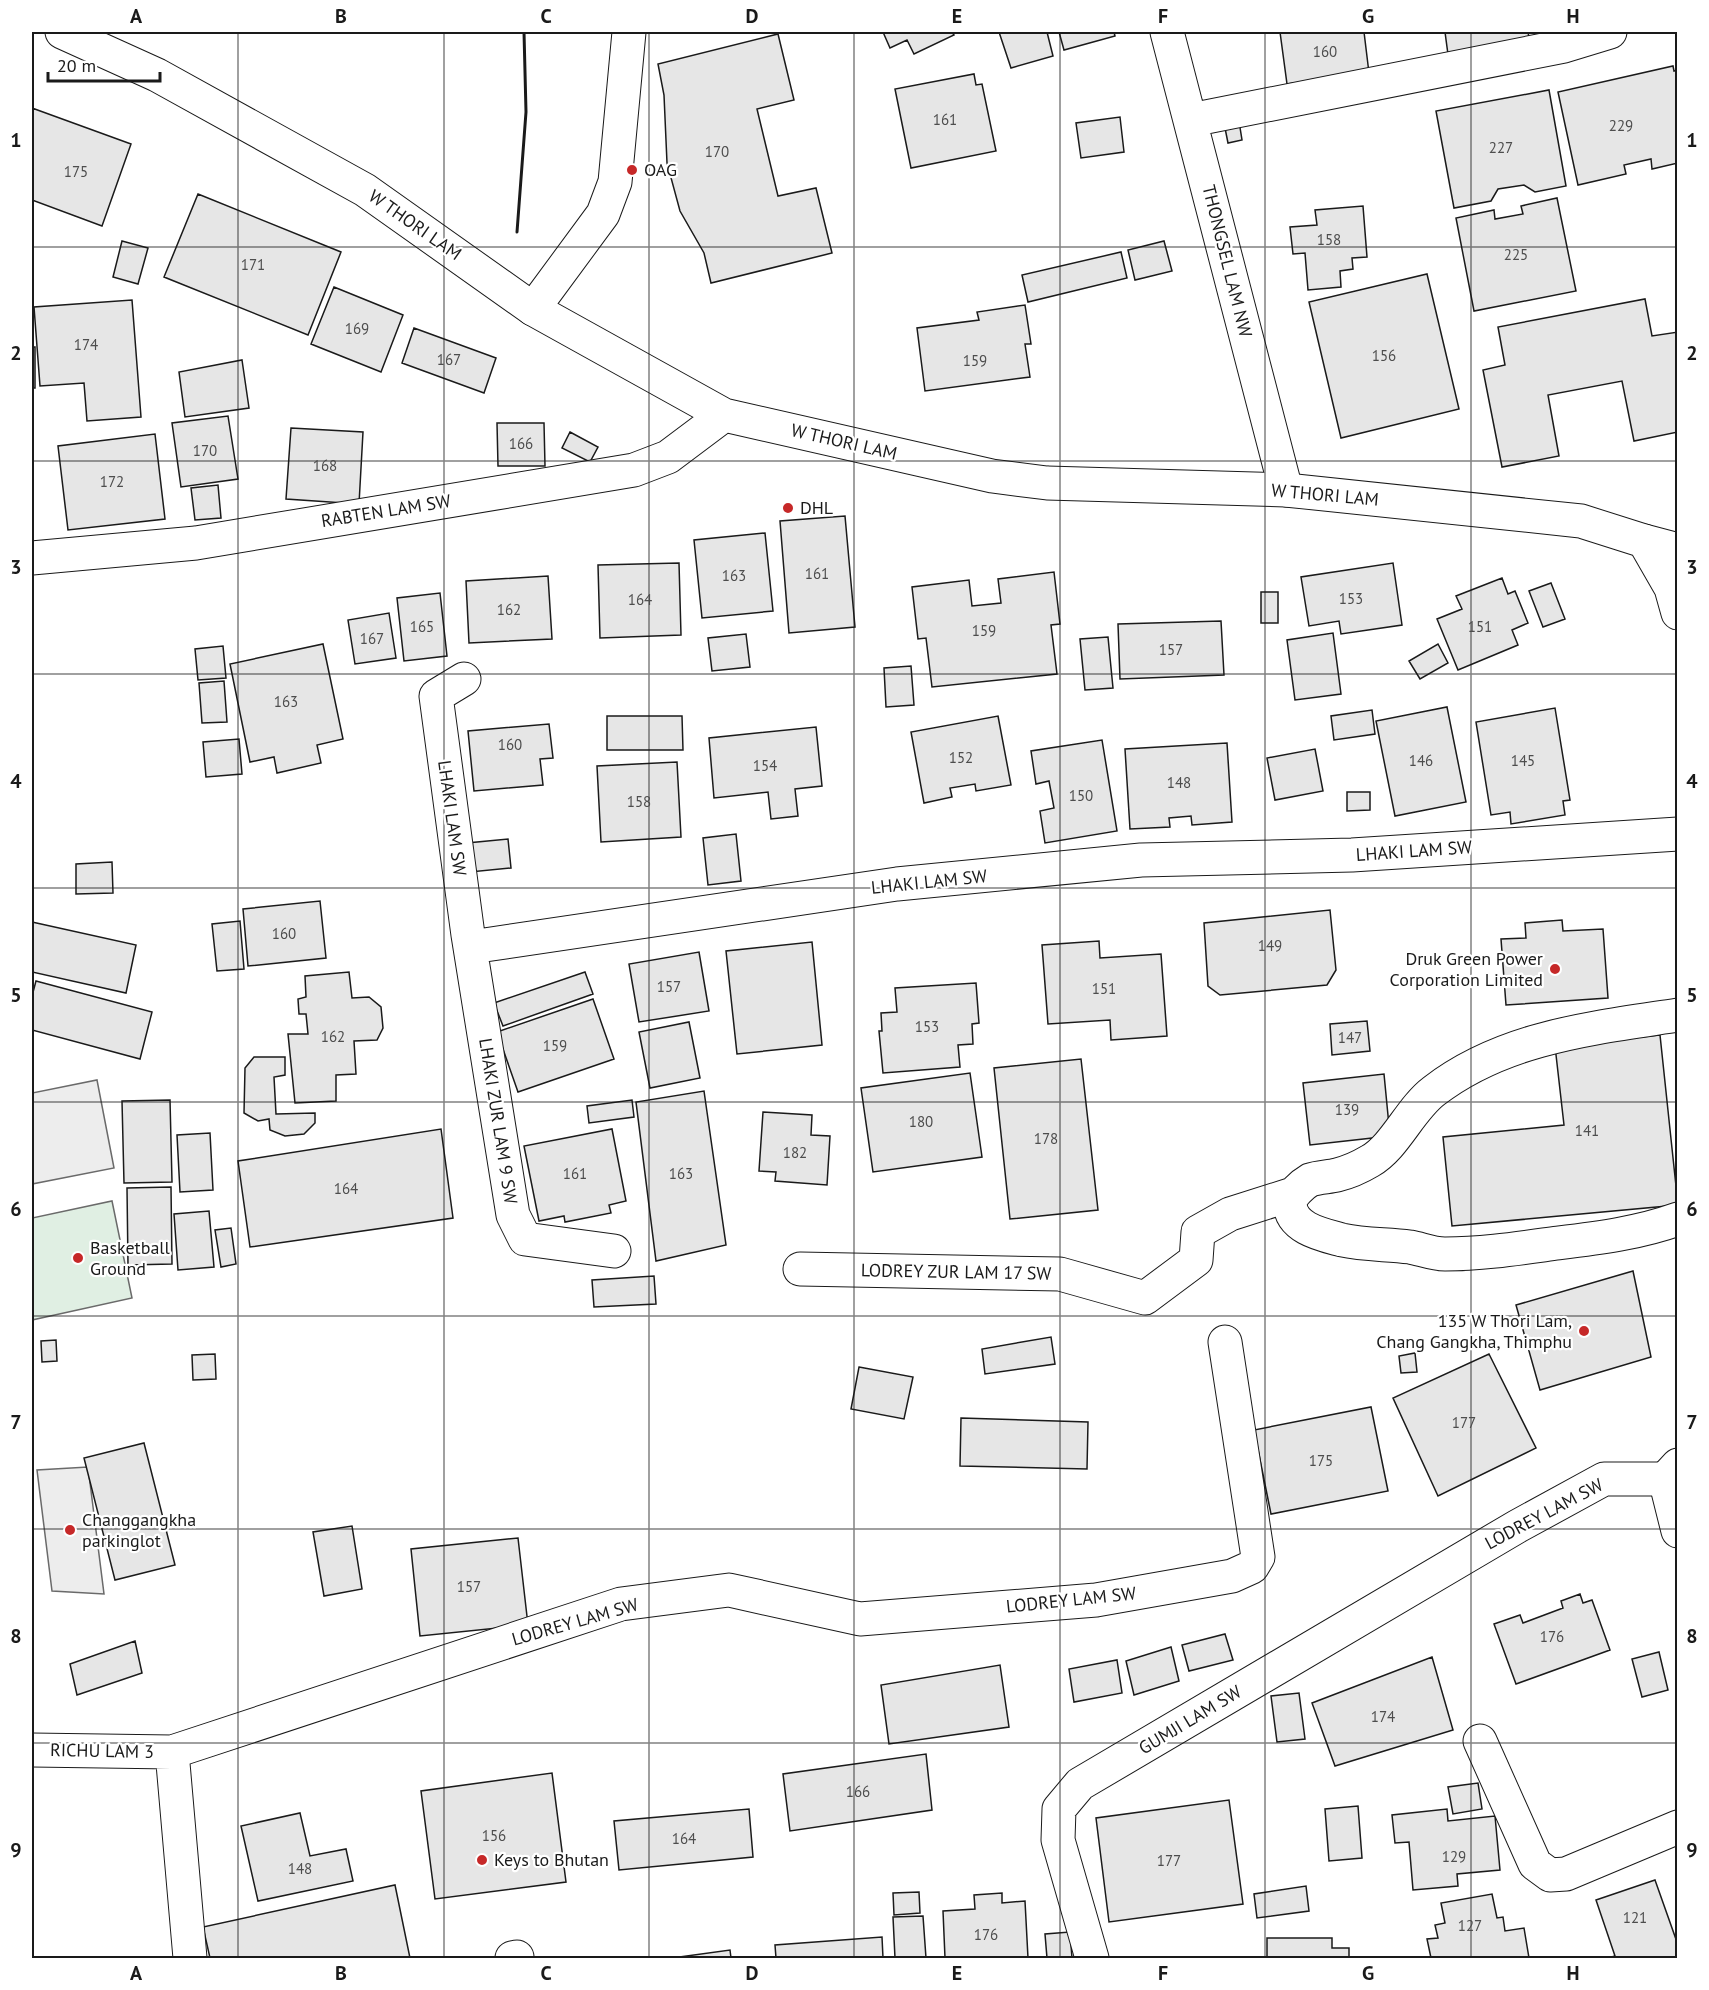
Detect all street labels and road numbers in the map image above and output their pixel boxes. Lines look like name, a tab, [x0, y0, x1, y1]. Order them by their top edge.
street label: THONGSEL LAM NW	[1197, 182, 1258, 339]
street label: W THORI LAM	[364, 184, 466, 265]
street label: W THORI LAM	[789, 418, 899, 465]
street label: W THORI LAM	[1270, 478, 1380, 511]
street label: RABTEN LAM SW	[320, 489, 452, 532]
street label: LHAKI LAM SW	[433, 759, 472, 877]
street label: LHAKI LAM SW	[1355, 835, 1473, 866]
street label: LHAKI LAM SW	[870, 864, 988, 899]
street label: LHAKI ZUR LAM 9 SW	[474, 1036, 523, 1206]
street label: LODREY ZUR LAM 17 SW	[861, 1258, 1052, 1285]
street label: LODREY LAM SW	[1481, 1473, 1607, 1554]
street label: LODREY LAM SW	[1005, 1581, 1137, 1618]
street label: LODREY LAM SW	[509, 1592, 641, 1651]
street label: GUMJI LAM SW	[1134, 1680, 1245, 1759]
street label: RICHU LAM 3	[50, 1738, 154, 1763]

